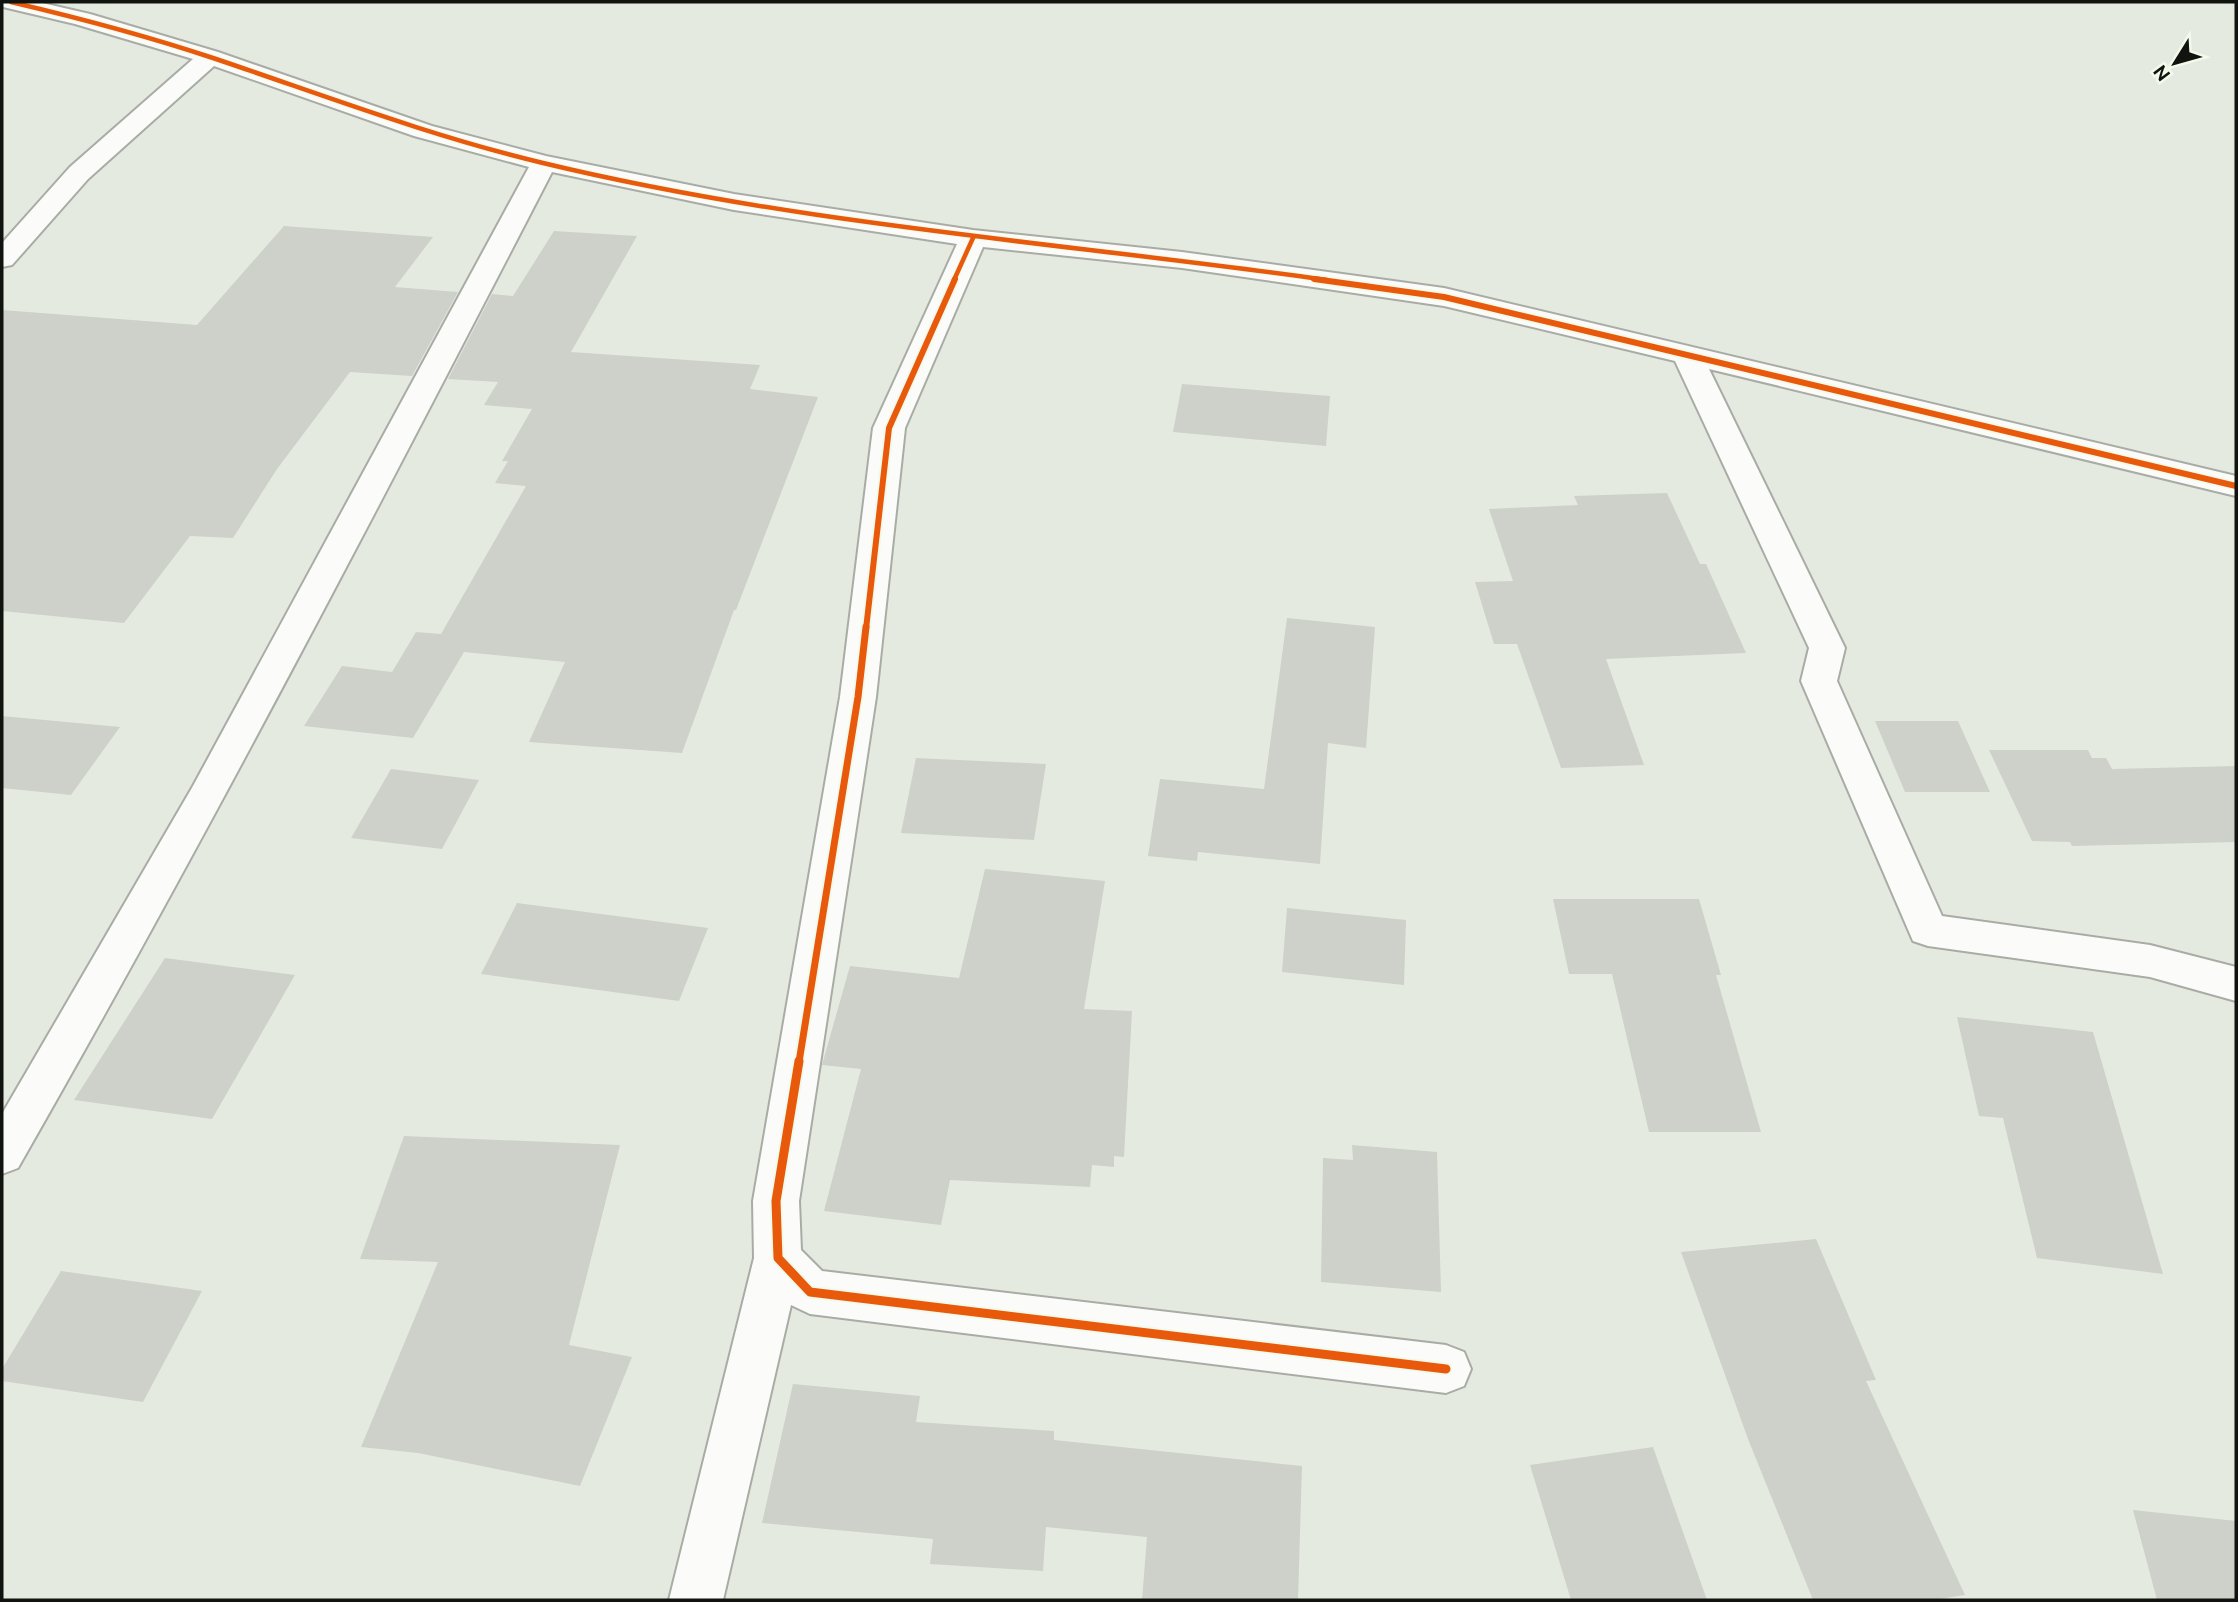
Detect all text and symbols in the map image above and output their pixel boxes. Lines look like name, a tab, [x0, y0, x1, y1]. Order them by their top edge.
north arrow	[2140, 28, 2210, 98]
text: N	[2148, 61, 2174, 86]

